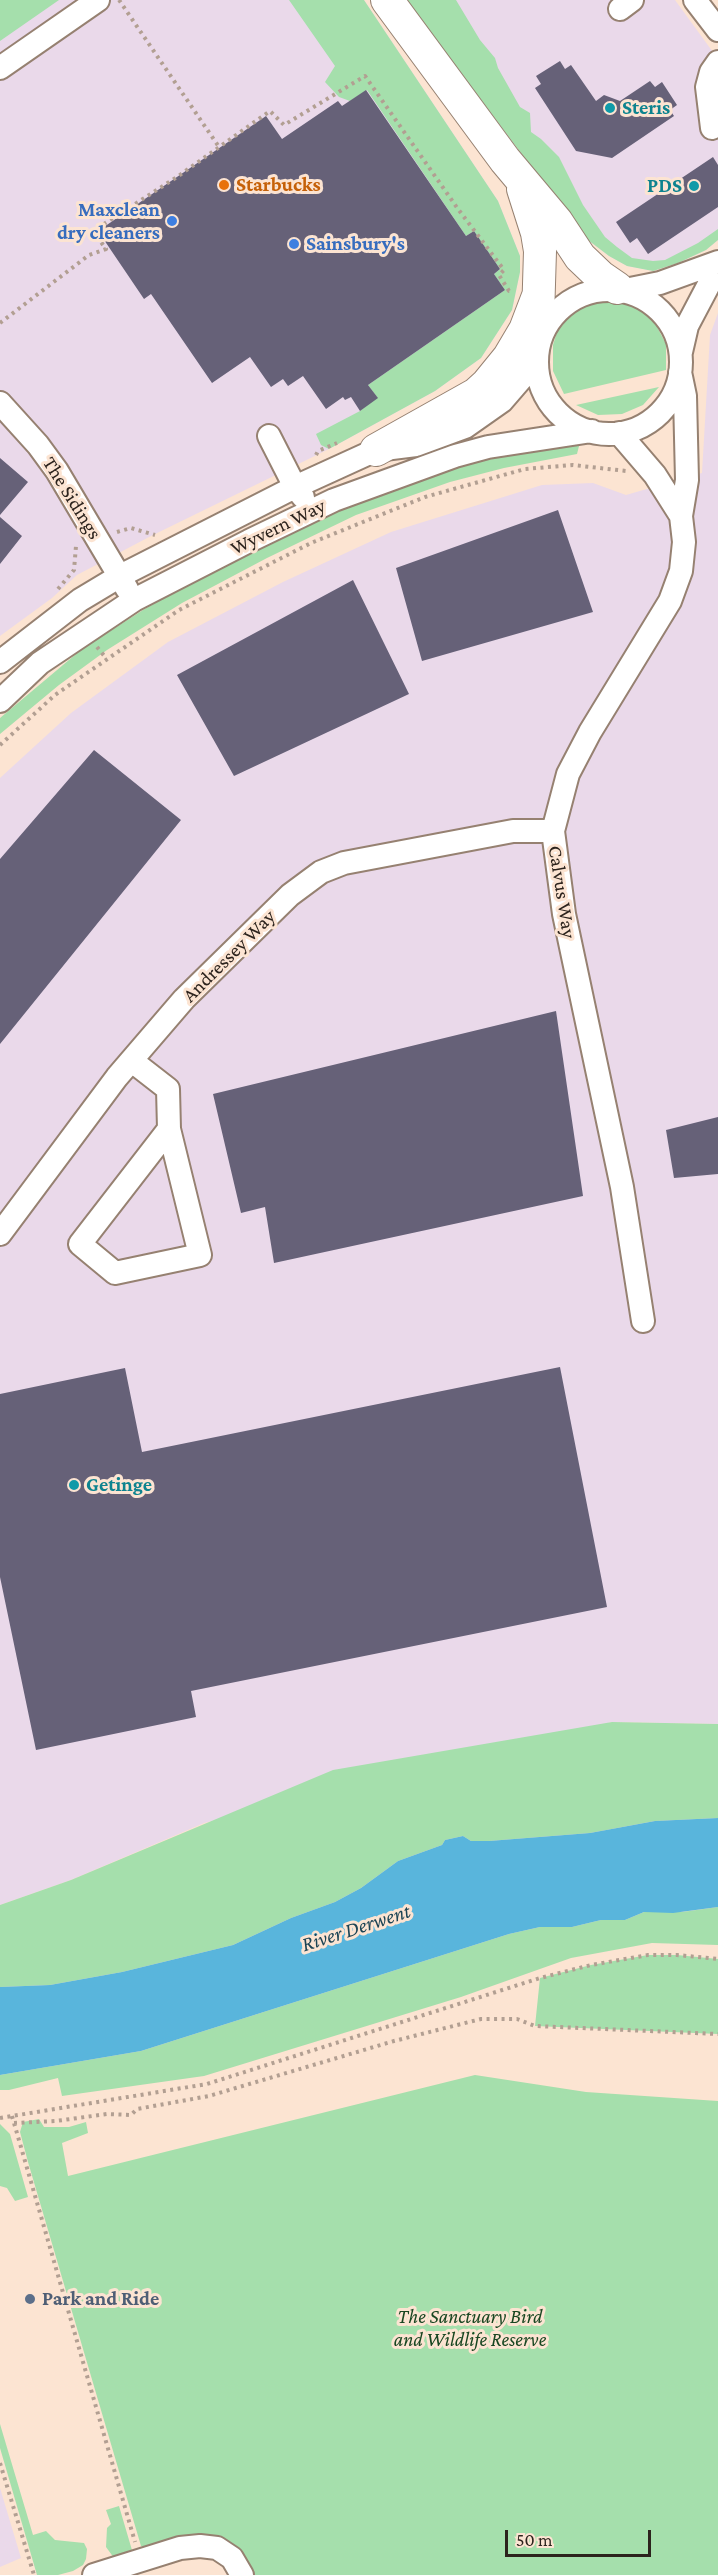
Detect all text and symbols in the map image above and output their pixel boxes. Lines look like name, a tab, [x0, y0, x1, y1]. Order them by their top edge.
place label: Steris	[622, 96, 670, 120]
marker: Steris	[603, 101, 617, 115]
place label: Starbucks	[236, 173, 321, 197]
place label: PDS	[647, 174, 682, 198]
marker: Starbucks	[217, 178, 231, 192]
marker: PDS	[687, 179, 701, 193]
place label: Maxclean dry cleaners	[57, 198, 160, 245]
marker: Maxclean dry cleaners	[165, 214, 179, 228]
place label: Sainsbury's	[306, 232, 405, 256]
marker: Sainsbury's	[287, 237, 301, 251]
street label: The Sidings	[37, 452, 107, 544]
street label: Wyvern Way	[227, 494, 329, 560]
street label: Calvus Way	[543, 844, 581, 940]
street label: Andressey Way	[178, 905, 280, 1007]
place label: Getinge	[86, 1473, 152, 1497]
marker: Getinge	[67, 1478, 81, 1492]
water label: River Derwent	[298, 1899, 414, 1957]
place label: Park and Ride	[42, 2287, 159, 2311]
marker: Park and Ride	[23, 2292, 37, 2306]
park label: The Sanctuary Bird and Wildlife Reserve	[394, 2305, 546, 2352]
scale bar	[508, 2518, 654, 2556]
text: 50 m	[516, 2530, 553, 2550]

